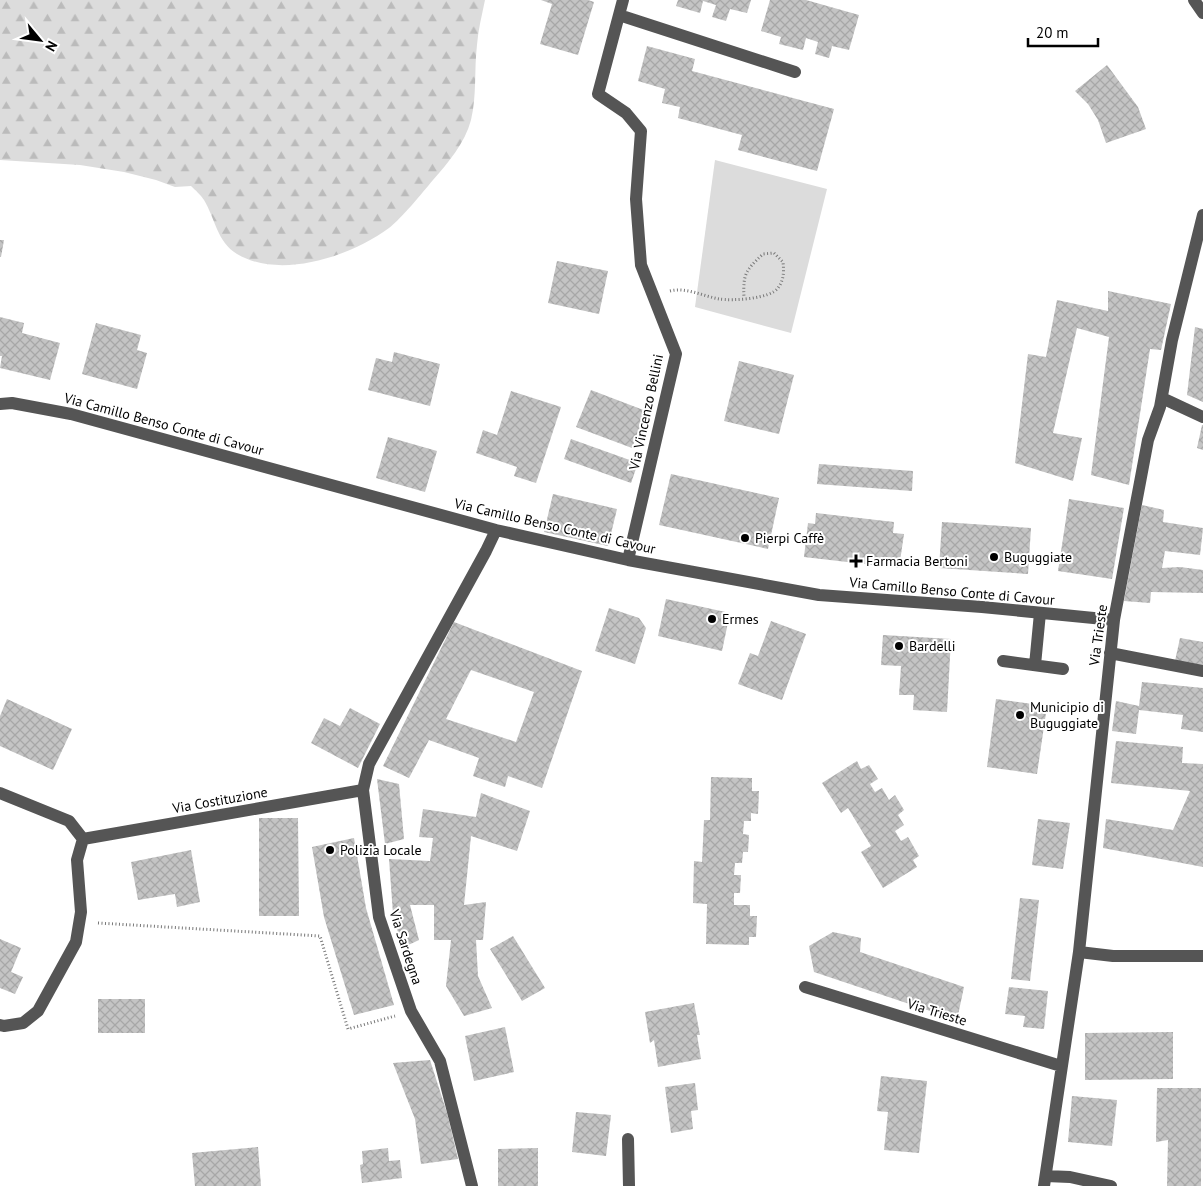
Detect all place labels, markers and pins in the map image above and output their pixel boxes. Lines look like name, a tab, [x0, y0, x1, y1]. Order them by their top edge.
place label: Pierpi Caffè	[755, 529, 824, 547]
marker: Pierpi Caffè	[739, 532, 751, 544]
place label: Buguggiate	[1004, 548, 1072, 566]
marker: Buguggiate	[988, 551, 1000, 563]
place label: Farmacia Bertoni	[866, 552, 968, 570]
marker: Farmacia Bertoni	[850, 555, 862, 567]
place label: Ermes	[722, 610, 759, 628]
marker: Ermes	[706, 613, 718, 625]
place label: Bardelli	[909, 637, 955, 655]
marker: Bardelli	[893, 640, 905, 652]
place label: Municipio di Buguggiate	[1030, 698, 1104, 732]
marker: Municipio di Buguggiate	[1014, 709, 1026, 721]
place label: Polizia Locale	[340, 841, 422, 859]
marker: Polizia Locale	[324, 844, 336, 856]

